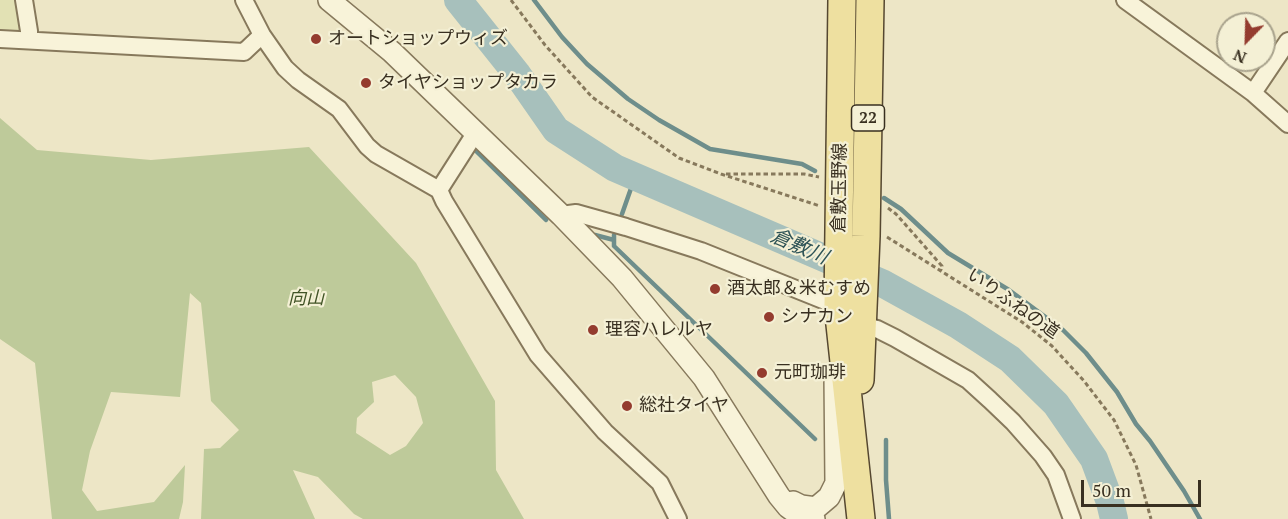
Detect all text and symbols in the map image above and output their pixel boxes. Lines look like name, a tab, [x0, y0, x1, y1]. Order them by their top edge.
north arrow	[1216, 12, 1276, 72]
place label: オートショップウィズ	[328, 28, 508, 50]
marker: オートショップウィズ	[309, 32, 323, 46]
text: N	[1230, 44, 1250, 69]
place label: タイヤショップタカラ	[378, 72, 558, 94]
marker: タイヤショップタカラ	[359, 76, 373, 90]
road number: 22	[852, 105, 884, 131]
street label: 倉敷玉野線	[828, 143, 852, 233]
water label: 倉敷川	[767, 224, 831, 270]
street label: いりふねの道	[963, 264, 1063, 344]
place label: 酒太郎＆米むすめ	[727, 278, 871, 300]
marker: 酒太郎＆米むすめ	[708, 282, 722, 296]
park label: 向山	[288, 288, 324, 310]
place label: シナカン	[781, 306, 853, 328]
marker: シナカン	[762, 310, 776, 324]
place label: 理容ハレルヤ	[605, 319, 713, 341]
marker: 理容ハレルヤ	[586, 323, 600, 337]
place label: 元町珈琲	[774, 362, 846, 384]
marker: 元町珈琲	[755, 366, 769, 380]
place label: 総社タイヤ	[639, 395, 729, 417]
marker: 総社タイヤ	[620, 399, 634, 413]
scale bar	[1084, 468, 1204, 506]
text: 50 m	[1092, 478, 1131, 502]

